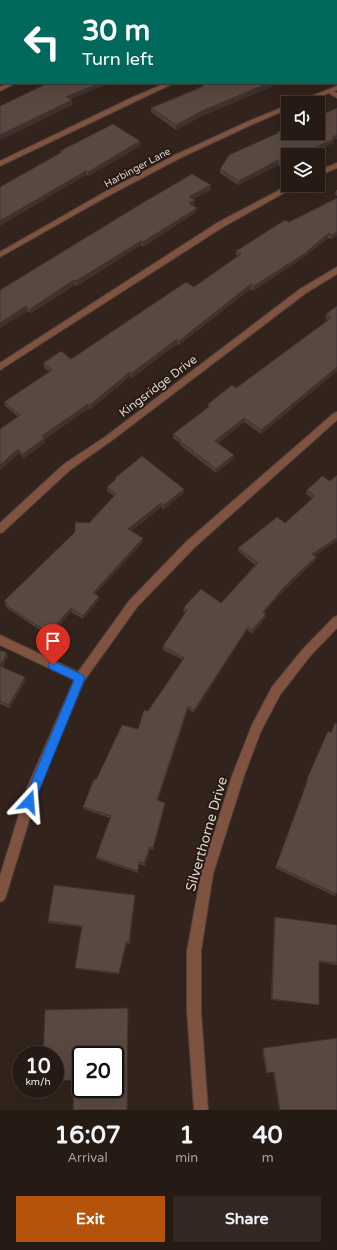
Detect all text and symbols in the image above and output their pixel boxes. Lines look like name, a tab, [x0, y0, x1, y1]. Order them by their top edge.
text: 30 m	[82, 14, 150, 48]
icon: left	[16, 16, 68, 68]
text: Turn left	[82, 48, 154, 70]
map controls	[281, 96, 325, 192]
button: sound	[281, 96, 325, 140]
street label: Harbinger Lane	[102, 145, 173, 190]
button: layers	[281, 148, 325, 192]
street label: Kingsridge Drive	[116, 352, 200, 420]
pin	[36, 624, 70, 665]
icon: arrive	[42, 630, 64, 652]
street label: Silverthorne Drive	[182, 775, 231, 893]
position arrow	[8, 781, 50, 823]
speed limit sign: 20	[72, 1046, 124, 1098]
text: 10	[25, 1055, 51, 1079]
text: km/h	[25, 1076, 51, 1088]
text: 16:07	[54, 1121, 121, 1150]
text: 1	[179, 1121, 194, 1150]
text: 40	[253, 1121, 283, 1150]
text: Arrival	[67, 1150, 108, 1166]
text: min	[175, 1150, 198, 1166]
text: m	[262, 1150, 274, 1166]
button: Exit	[16, 1196, 165, 1242]
button: Share	[173, 1196, 321, 1242]

